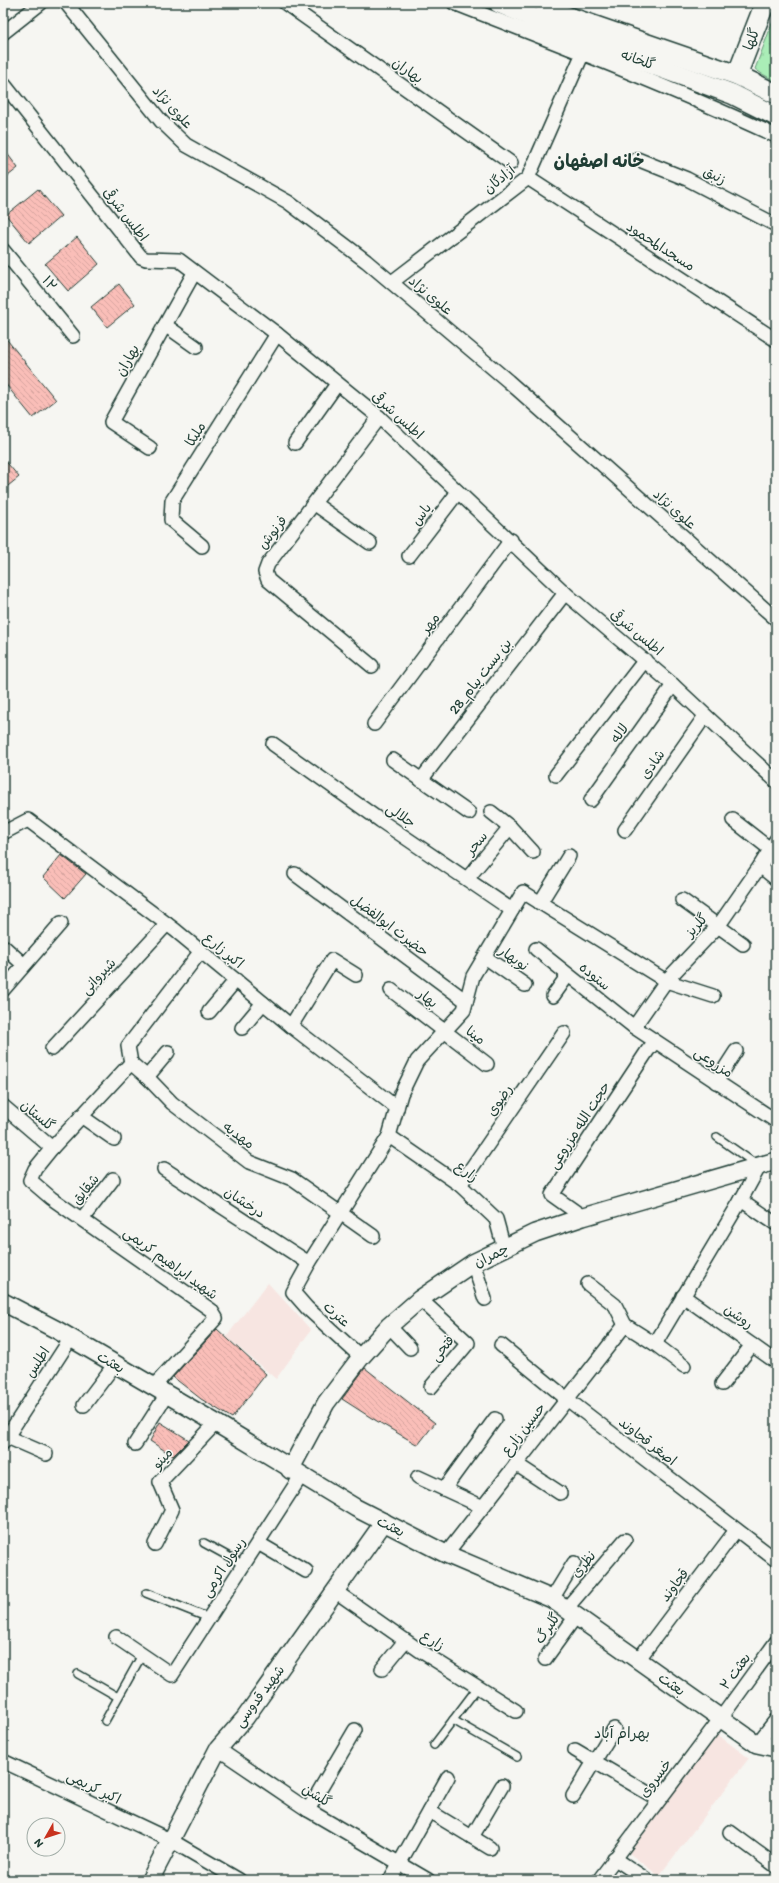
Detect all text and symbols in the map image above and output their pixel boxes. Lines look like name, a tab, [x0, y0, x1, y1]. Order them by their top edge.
street label: گلها	[740, 26, 763, 53]
street label: گلخانه	[618, 45, 657, 73]
street label: بهاران	[389, 54, 426, 87]
street label: علوی نژاد	[148, 82, 196, 133]
district label: خانه اصفهان	[554, 150, 645, 172]
street label: آزادگان	[480, 161, 519, 197]
street label: زنبق	[701, 163, 729, 188]
street label: اطلس شرقی	[99, 184, 152, 245]
street label: مسجدالمحمود	[623, 218, 698, 275]
street label: ۱۲	[38, 272, 61, 294]
street label: علوی نژاد	[405, 272, 456, 319]
street label: بهاران	[112, 341, 143, 379]
street label: اطلس شرقی	[368, 388, 427, 443]
street label: ملیکا	[181, 419, 209, 450]
street label: علوی نژاد	[649, 486, 700, 534]
street label: یاس	[407, 500, 435, 529]
street label: فرنوش	[254, 512, 291, 553]
street label: اطلس شرقی	[607, 605, 666, 659]
street label: مهر	[417, 610, 444, 638]
street label: بن بست پیام_28	[445, 635, 517, 719]
street label: لاله	[607, 720, 632, 746]
street label: شادی	[636, 746, 669, 782]
street label: جلالی	[383, 799, 419, 831]
street label: سحر	[461, 828, 491, 859]
street label: حضرت ابوالفضل	[347, 891, 432, 960]
street label: گلریز	[680, 910, 712, 942]
street label: اکبر زارع	[200, 929, 247, 973]
street label: نوبهار	[495, 942, 532, 975]
street label: شیروانی	[77, 954, 120, 998]
street label: ستوده	[576, 959, 614, 994]
street label: بهار	[413, 985, 441, 1012]
street label: مینا	[462, 1022, 489, 1048]
street label: مزروعی	[691, 1043, 736, 1081]
street label: حجت الله مزروعی	[545, 1078, 614, 1172]
street label: رضوی	[483, 1081, 516, 1119]
street label: گلستان	[17, 1096, 58, 1134]
street label: مهدیه	[220, 1118, 258, 1153]
street label: زارع	[451, 1157, 482, 1186]
street label: شقایق	[68, 1171, 103, 1208]
street label: درخشان	[221, 1183, 268, 1222]
street label: شهید ابراهیم کریمی	[119, 1223, 221, 1305]
street label: چمران	[471, 1240, 512, 1272]
street label: عترت	[320, 1298, 353, 1331]
street label: روشن	[721, 1300, 757, 1333]
street label: فتحی	[427, 1332, 458, 1365]
street label: اطلس	[21, 1344, 54, 1381]
street label: بعثت	[94, 1348, 128, 1377]
street label: حسین زارع	[498, 1400, 550, 1460]
street label: اصغر قجاوند	[615, 1414, 680, 1469]
street label: مینو	[148, 1444, 177, 1474]
street label: بعثت	[374, 1512, 408, 1541]
street label: رسول اکرمی	[198, 1534, 249, 1600]
street label: نظری	[567, 1548, 599, 1581]
street label: قجاوند	[656, 1565, 692, 1605]
street label: گلبرگ	[531, 1610, 564, 1647]
street label: زارع	[417, 1627, 448, 1655]
street label: بعثت ۲	[716, 1649, 754, 1693]
street label: شهید قدوسی	[231, 1662, 288, 1731]
street label: بعثت	[655, 1669, 688, 1700]
district label: بهرام آباد	[594, 1724, 650, 1745]
street label: خسروی	[635, 1756, 675, 1801]
street label: اکبر کریمی	[64, 1767, 124, 1808]
street label: گلشن	[299, 1780, 335, 1811]
north arrow	[26, 1817, 66, 1857]
text: N	[31, 1836, 46, 1850]

